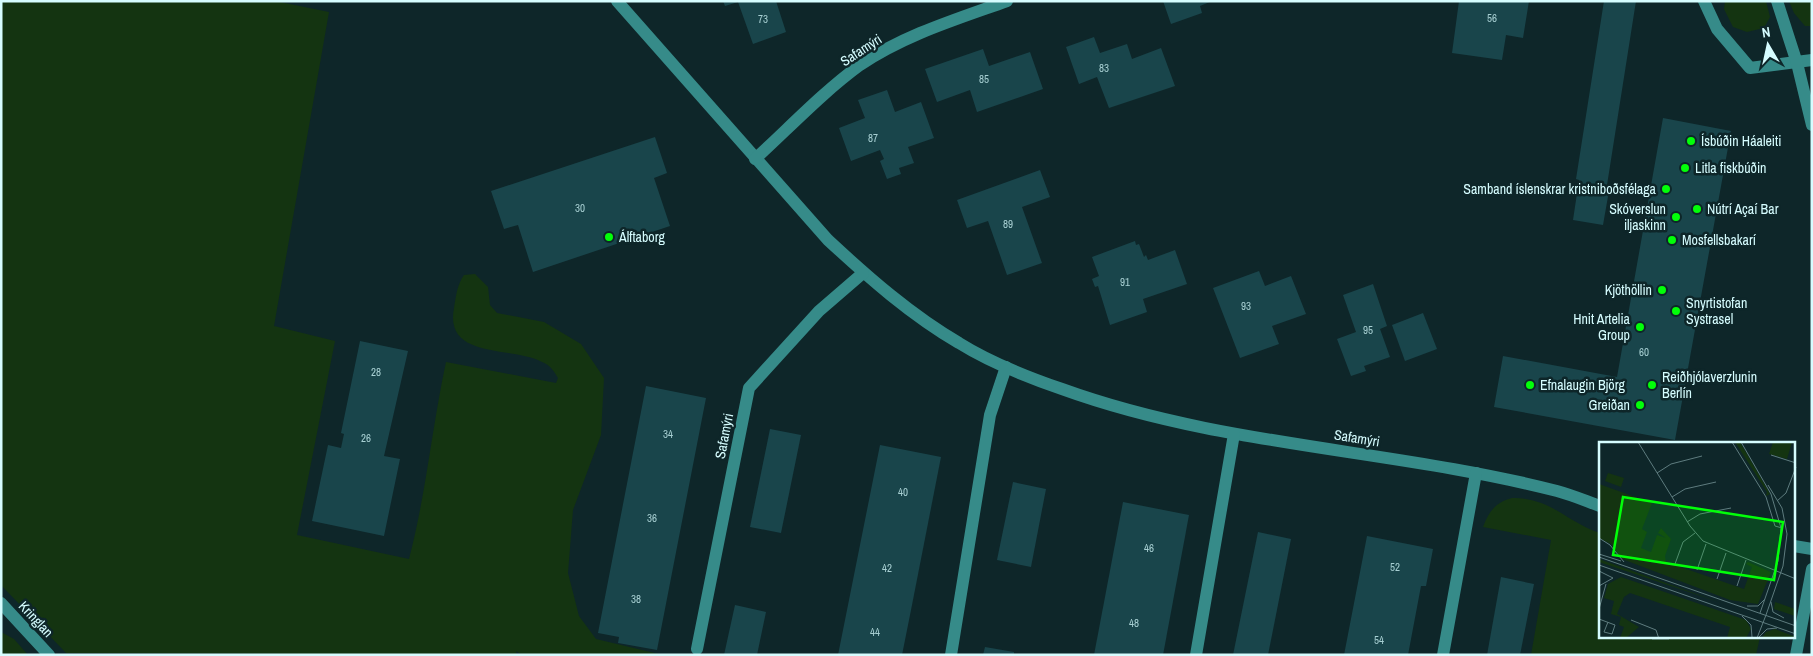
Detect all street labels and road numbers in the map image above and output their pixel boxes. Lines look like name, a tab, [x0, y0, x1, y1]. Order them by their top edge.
street label: Safamýri	[837, 30, 885, 70]
street label: Safamýri	[711, 412, 737, 460]
street label: Safamýri	[1333, 426, 1381, 450]
street label: Kringlan	[15, 597, 57, 641]

